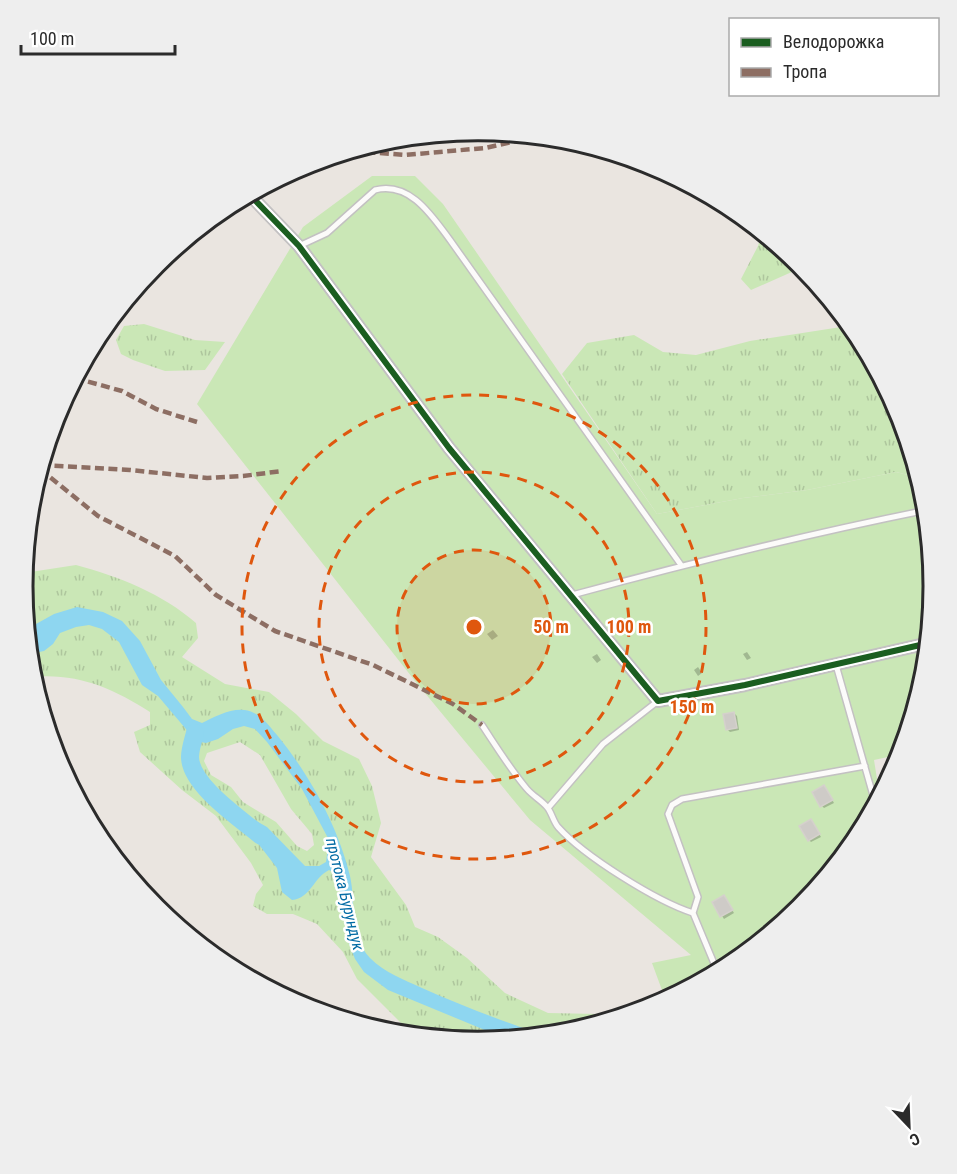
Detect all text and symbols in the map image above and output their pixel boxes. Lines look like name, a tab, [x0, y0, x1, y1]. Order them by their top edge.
scale bar	[21, 18, 176, 56]
legend	[729, 18, 939, 96]
text: 100 m	[30, 28, 74, 49]
text: Велодорожка	[783, 31, 884, 52]
text: Тропа	[783, 61, 827, 82]
text: 50 m	[533, 616, 569, 637]
text: 100 m	[607, 616, 651, 637]
centre of rings	[464, 617, 484, 637]
text: 150 m	[670, 696, 714, 717]
water label: протока Бурундук	[322, 836, 368, 953]
north arrow	[879, 1096, 939, 1156]
text: С	[907, 1129, 923, 1150]

